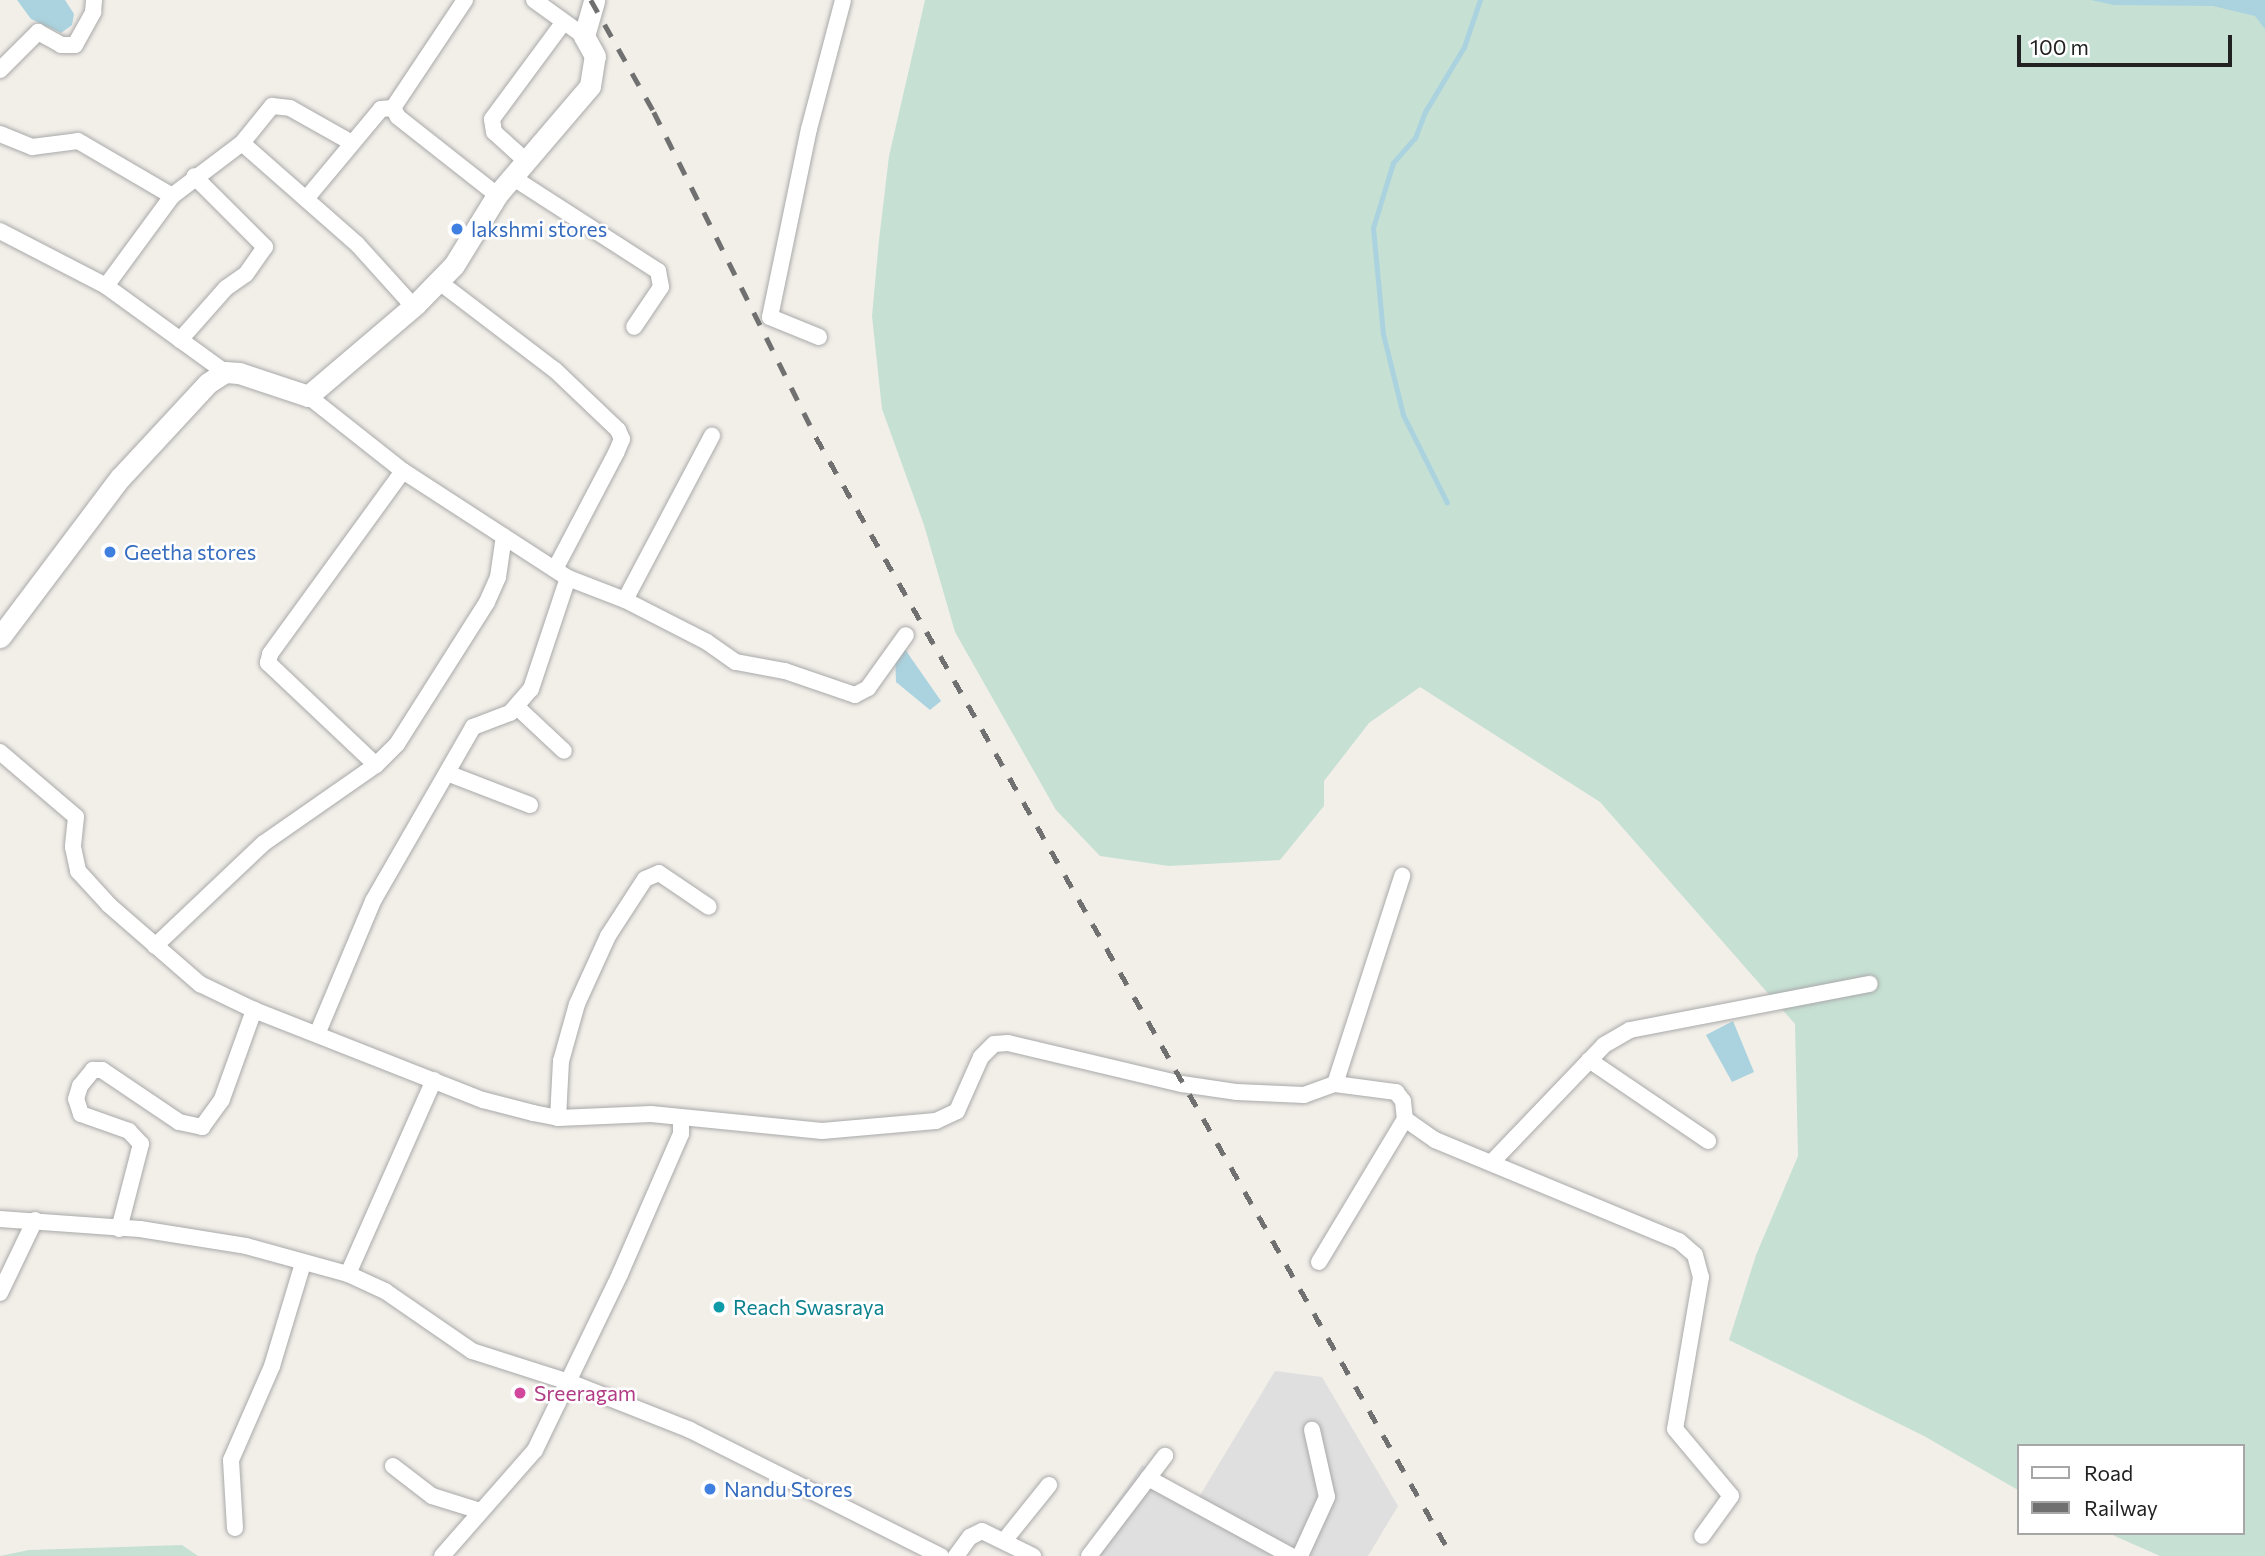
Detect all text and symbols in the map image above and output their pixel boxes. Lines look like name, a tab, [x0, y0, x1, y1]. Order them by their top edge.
scale bar	[2020, 21, 2235, 65]
text: 100 m	[2030, 34, 2089, 59]
place label: lakshmi stores	[471, 216, 607, 242]
marker: lakshmi stores	[449, 221, 465, 237]
place label: Geetha stores	[124, 539, 256, 565]
marker: Geetha stores	[102, 544, 118, 560]
place label: Reach Swasraya	[733, 1294, 884, 1320]
marker: Reach Swasraya	[711, 1299, 727, 1315]
place label: Sreeragam	[534, 1380, 636, 1406]
marker: Sreeragam	[512, 1385, 528, 1401]
legend	[2016, 1444, 2244, 1535]
text: Road	[2084, 1460, 2133, 1485]
place label: Nandu Stores	[724, 1476, 852, 1502]
marker: Nandu Stores	[702, 1481, 718, 1497]
text: Railway	[2084, 1495, 2158, 1520]

